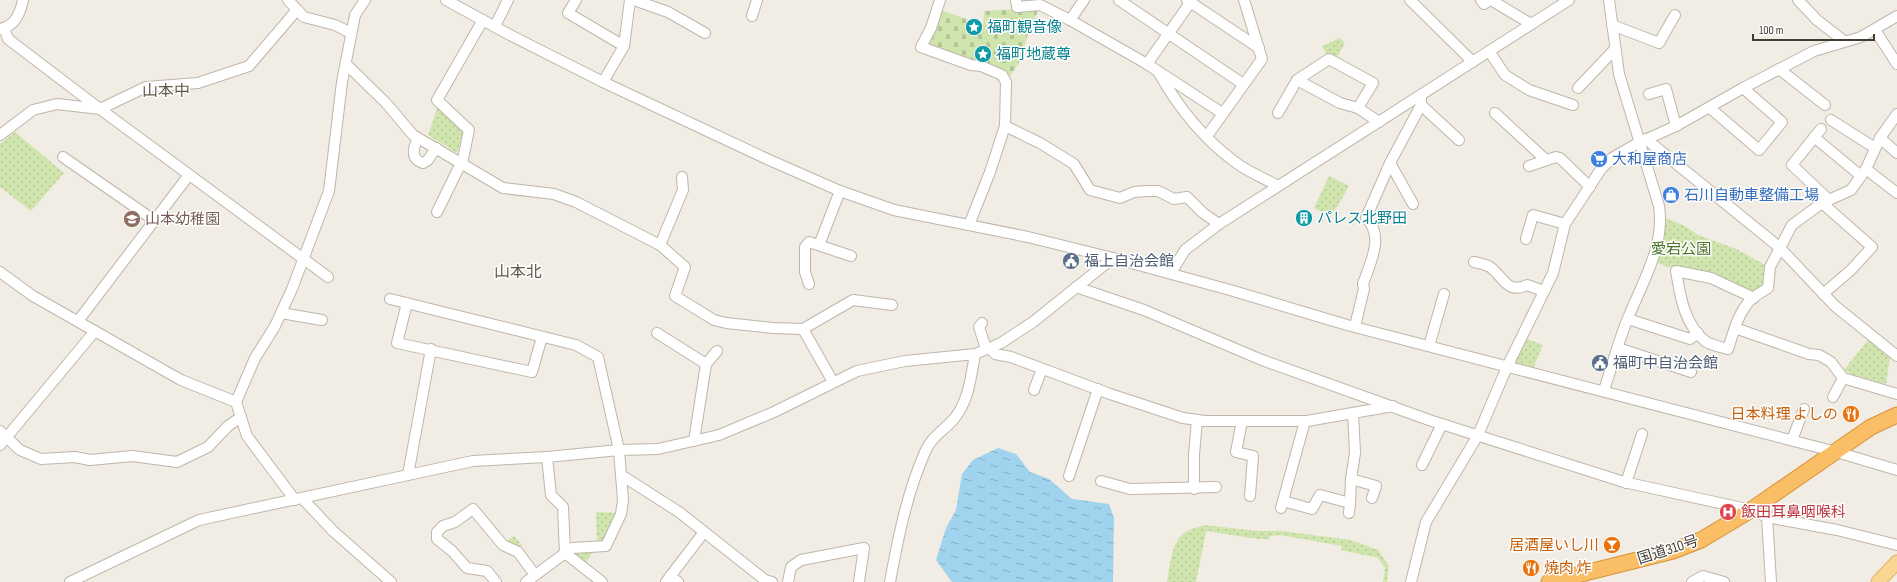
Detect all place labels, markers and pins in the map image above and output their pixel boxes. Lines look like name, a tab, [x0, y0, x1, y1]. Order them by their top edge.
place icon: 福町観音像	[964, 17, 984, 37]
place label: 福町観音像	[987, 18, 1062, 37]
place icon: 福町地蔵尊	[973, 44, 993, 64]
place label: 福町地蔵尊	[996, 45, 1071, 64]
supermarket icon: 大和屋商店	[1589, 149, 1609, 169]
place label: 大和屋商店	[1612, 150, 1687, 169]
shop icon: 石川自動車整備工場	[1661, 185, 1681, 205]
place label: 石川自動車整備工場	[1684, 186, 1819, 205]
building icon: パレス北野田	[1294, 208, 1314, 228]
school or university icon: 山本幼稚園	[122, 209, 142, 229]
place label: パレス北野田	[1317, 209, 1407, 228]
place label: 山本幼稚園	[145, 210, 220, 229]
public building icon: 福上自治会館	[1061, 251, 1081, 271]
place label: 福上自治会館	[1084, 252, 1174, 271]
public building icon: 福町中自治会館	[1590, 353, 1610, 373]
place label: 福町中自治会館	[1613, 354, 1718, 373]
restaurant icon: 日本料理 よしの	[1841, 404, 1861, 424]
place label: 日本料理 よしの	[1731, 405, 1838, 424]
hospital icon: 飯田耳鼻咽喉科	[1718, 502, 1738, 522]
place label: 飯田耳鼻咽喉科	[1741, 503, 1846, 522]
bar icon: 居酒屋いし川	[1602, 535, 1622, 555]
place label: 居酒屋いし川	[1509, 536, 1599, 555]
restaurant icon: 焼肉 炸	[1521, 558, 1541, 578]
place label: 焼肉 炸	[1544, 559, 1591, 578]

